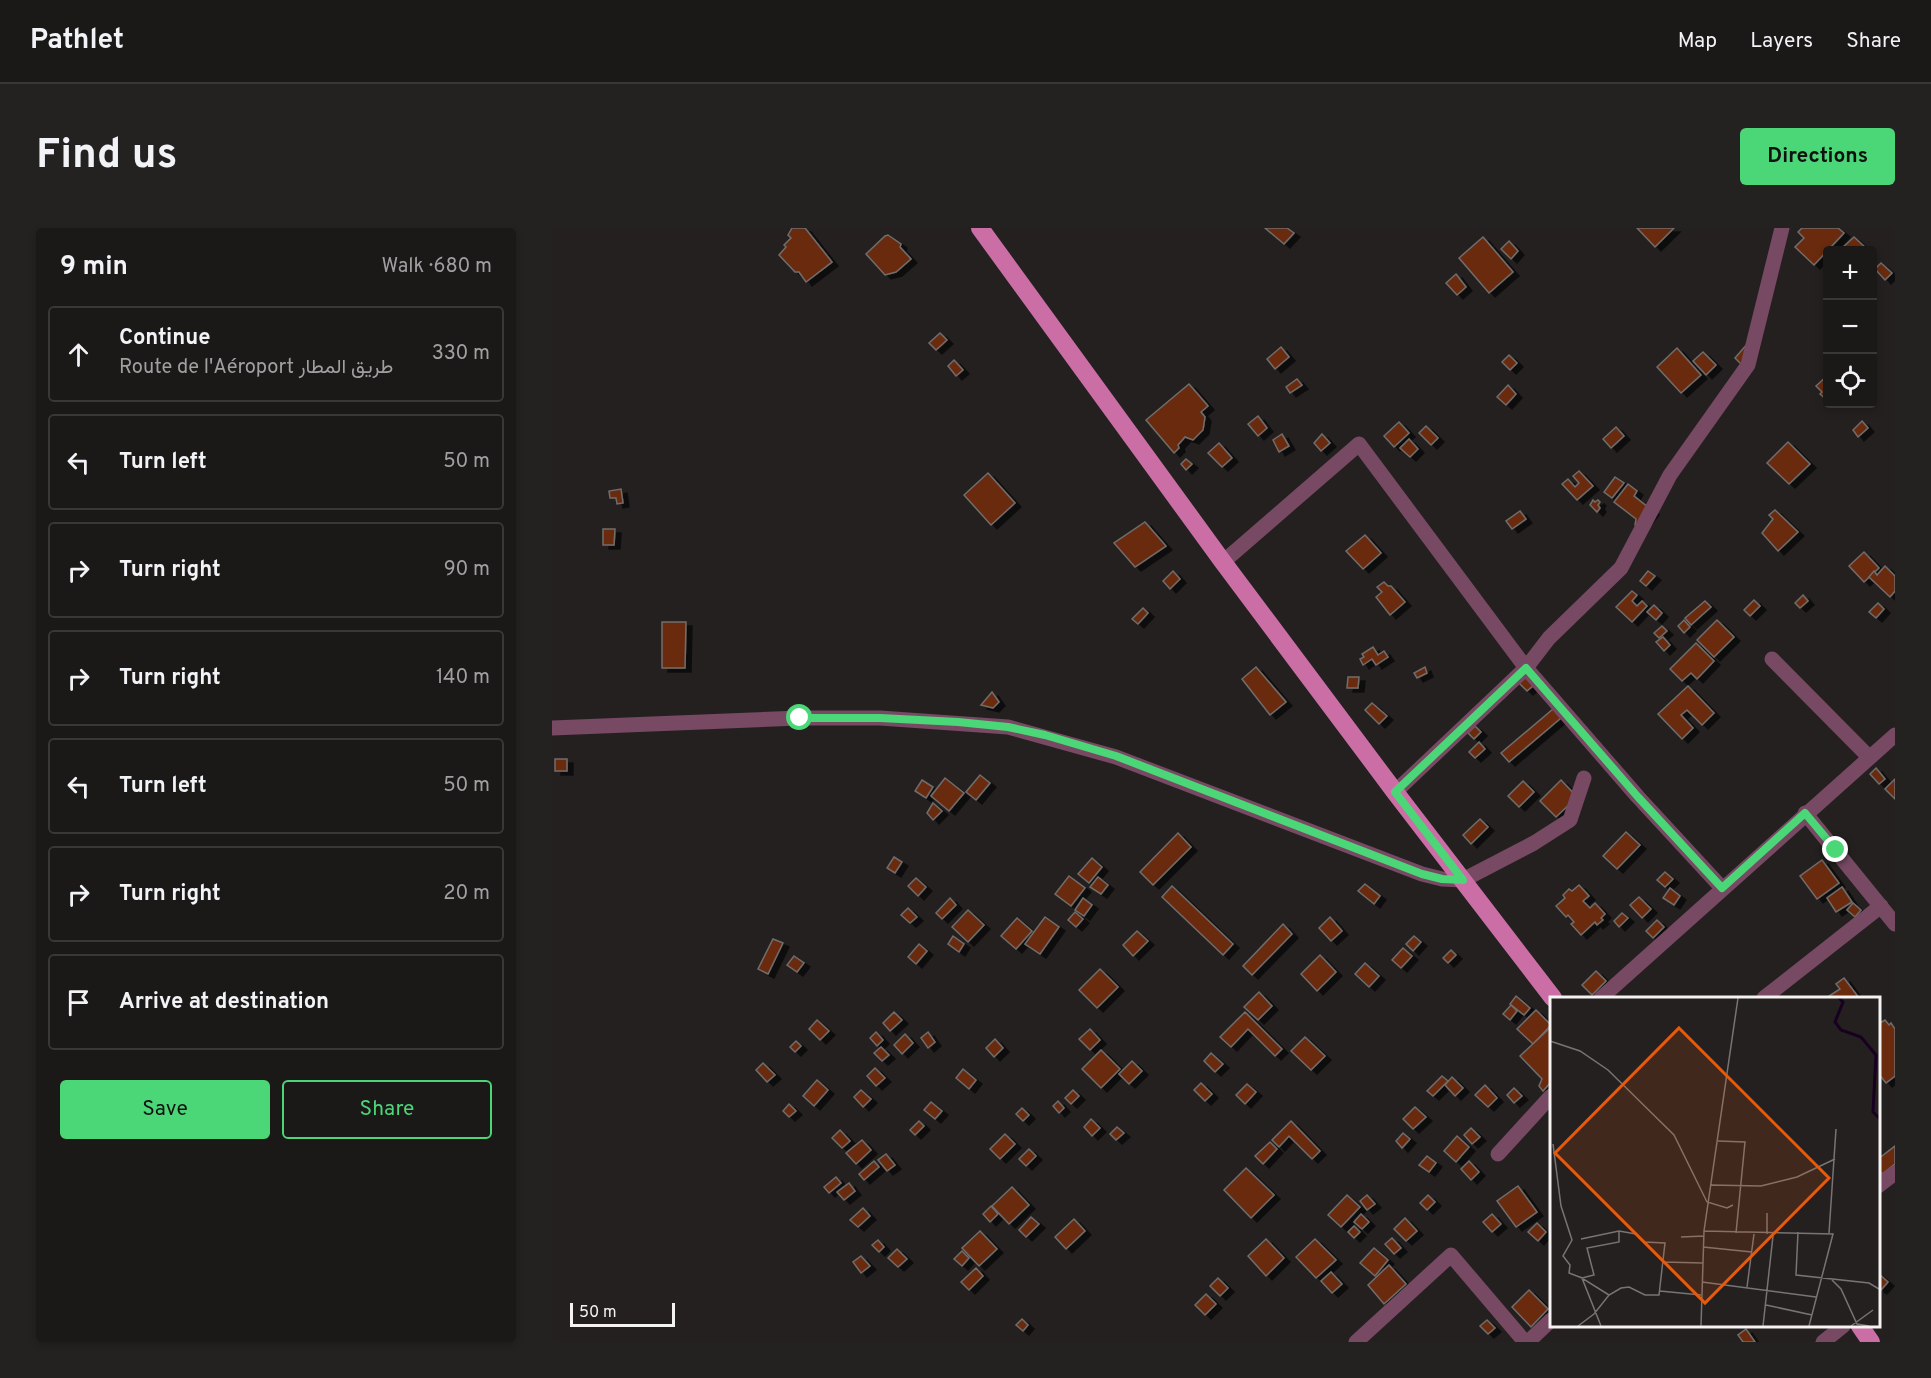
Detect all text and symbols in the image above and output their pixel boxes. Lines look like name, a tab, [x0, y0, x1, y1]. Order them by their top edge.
text: Pathlet	[30, 23, 124, 59]
text: Map	[1678, 28, 1717, 55]
text: Layers	[1750, 28, 1813, 55]
text: Share	[1846, 28, 1901, 55]
button: Directions	[1740, 128, 1895, 185]
text: Find us	[36, 130, 177, 183]
map controls	[1823, 246, 1877, 408]
button: +	[1823, 246, 1877, 300]
text: 9 min	[60, 251, 128, 284]
text: Walk · 680 m	[381, 254, 492, 280]
button: −	[1823, 300, 1877, 354]
text: Continue	[119, 325, 210, 352]
icon: ahead	[62, 338, 95, 371]
text: 330 m	[432, 341, 490, 367]
button: locate	[1823, 354, 1877, 408]
text: Route de l'Aéroport طريق المطار	[119, 355, 393, 381]
icon: left	[62, 446, 95, 479]
text: Turn left	[119, 449, 207, 476]
text: 50 m	[443, 449, 490, 475]
icon: right	[62, 554, 95, 587]
text: Turn right	[119, 557, 221, 584]
text: 90 m	[444, 557, 490, 583]
icon: right	[62, 662, 95, 695]
text: Turn right	[119, 665, 221, 692]
text: 140 m	[436, 665, 490, 691]
route start	[786, 704, 812, 730]
icon: left	[62, 770, 95, 803]
text: Turn left	[119, 773, 207, 800]
text: 50 m	[443, 773, 490, 799]
route end	[1822, 836, 1848, 862]
icon: right	[62, 878, 95, 911]
text: Turn right	[119, 881, 221, 908]
text: 20 m	[443, 881, 490, 907]
icon: arrive	[62, 986, 95, 1019]
text: Arrive at destination	[119, 989, 329, 1016]
inset map	[1550, 997, 1880, 1327]
button: Save	[60, 1080, 270, 1139]
button: Share	[282, 1080, 492, 1139]
scale bar	[570, 1300, 675, 1328]
text: 50 m	[579, 1303, 617, 1323]

